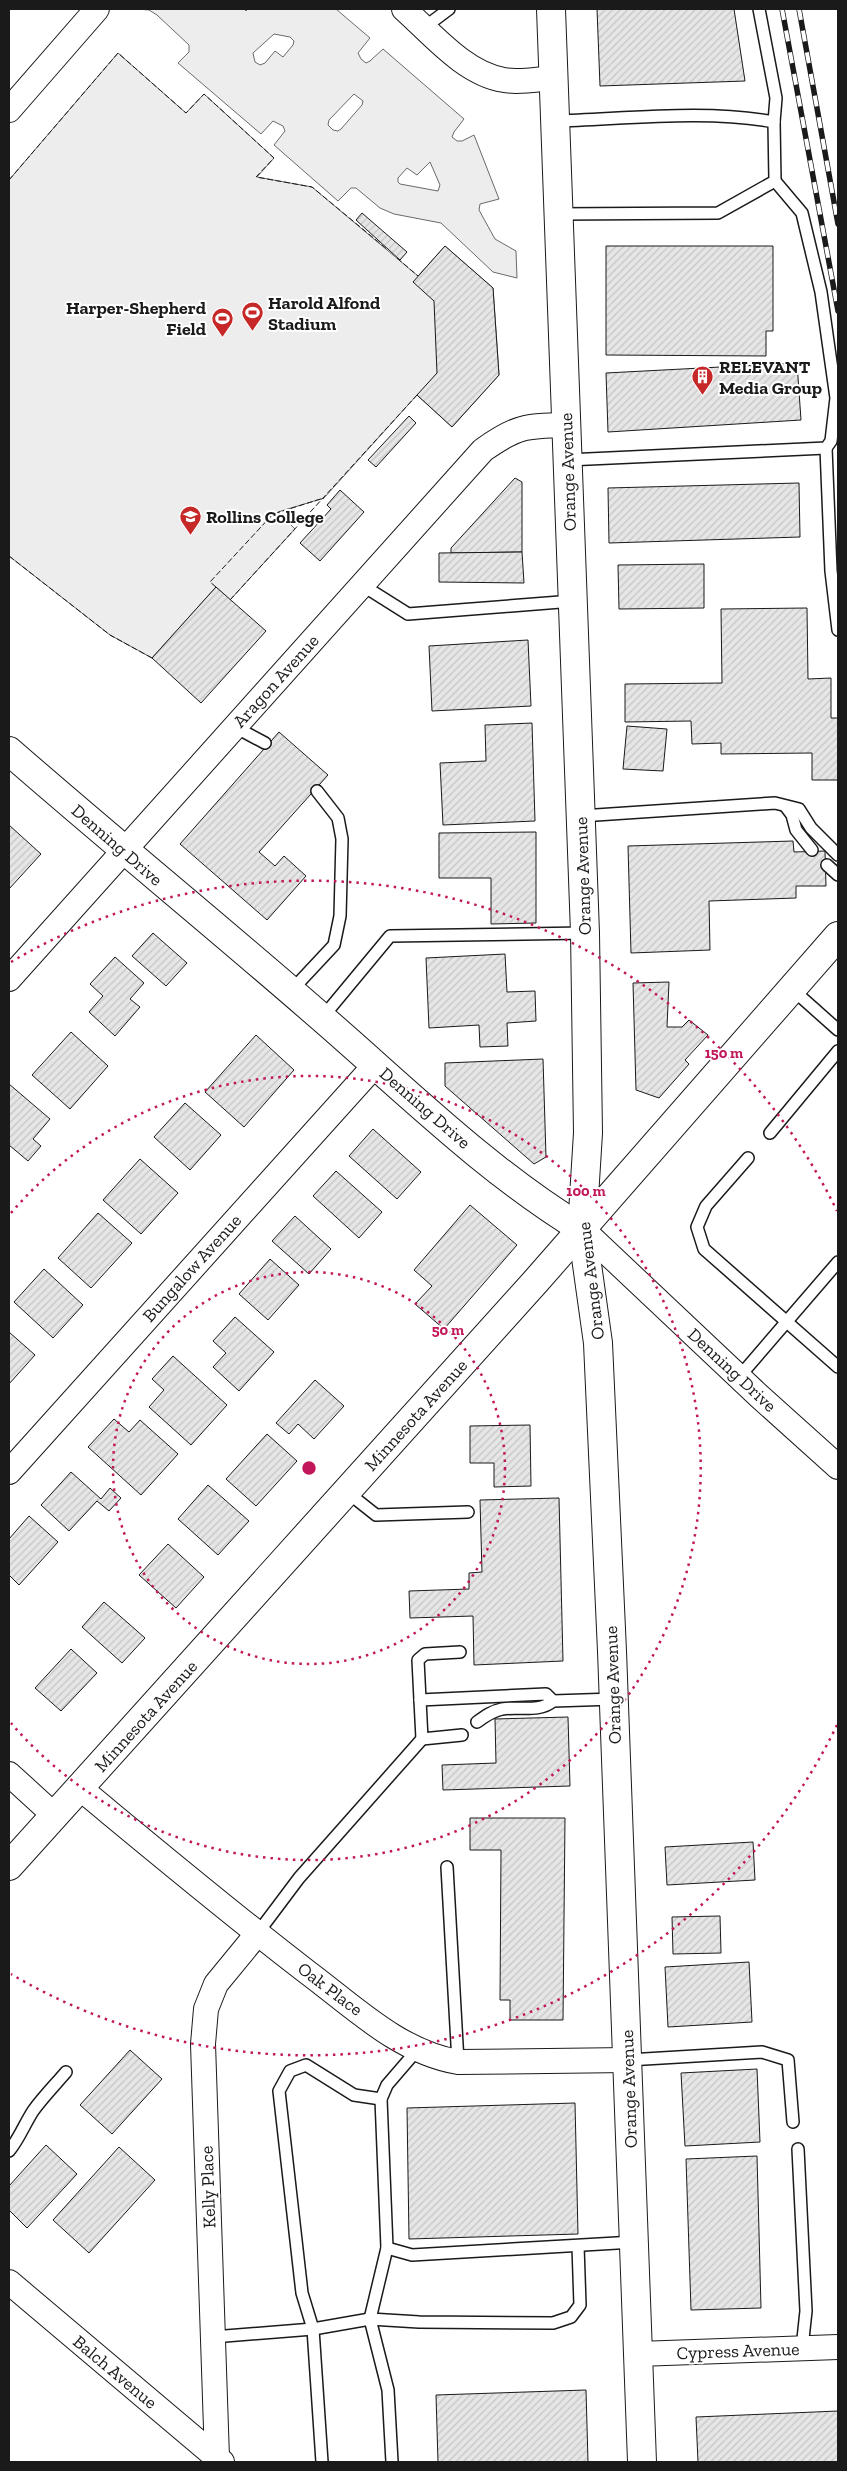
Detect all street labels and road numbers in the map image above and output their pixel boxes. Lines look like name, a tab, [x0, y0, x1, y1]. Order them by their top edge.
street label: Orange Avenue	[555, 412, 581, 532]
street label: Aragon Avenue	[228, 630, 324, 732]
street label: Denning Drive	[67, 799, 167, 891]
street label: Orange Avenue	[570, 816, 596, 936]
street label: Denning Drive	[375, 1062, 475, 1154]
street label: Bungalow Avenue	[138, 1209, 246, 1327]
street label: Orange Avenue	[573, 1221, 609, 1341]
street label: Denning Drive	[683, 1323, 781, 1417]
street label: Minnesota Avenue	[360, 1354, 472, 1476]
street label: Orange Avenue	[600, 1625, 626, 1745]
street label: Minnesota Avenue	[90, 1655, 202, 1777]
street label: Oak Place	[293, 1957, 367, 2021]
street label: Orange Avenue	[616, 2029, 642, 2149]
street label: Kelly Place	[196, 2145, 220, 2229]
street label: Balch Avenue	[68, 2330, 162, 2414]
street label: Cypress Avenue	[676, 2338, 800, 2364]

